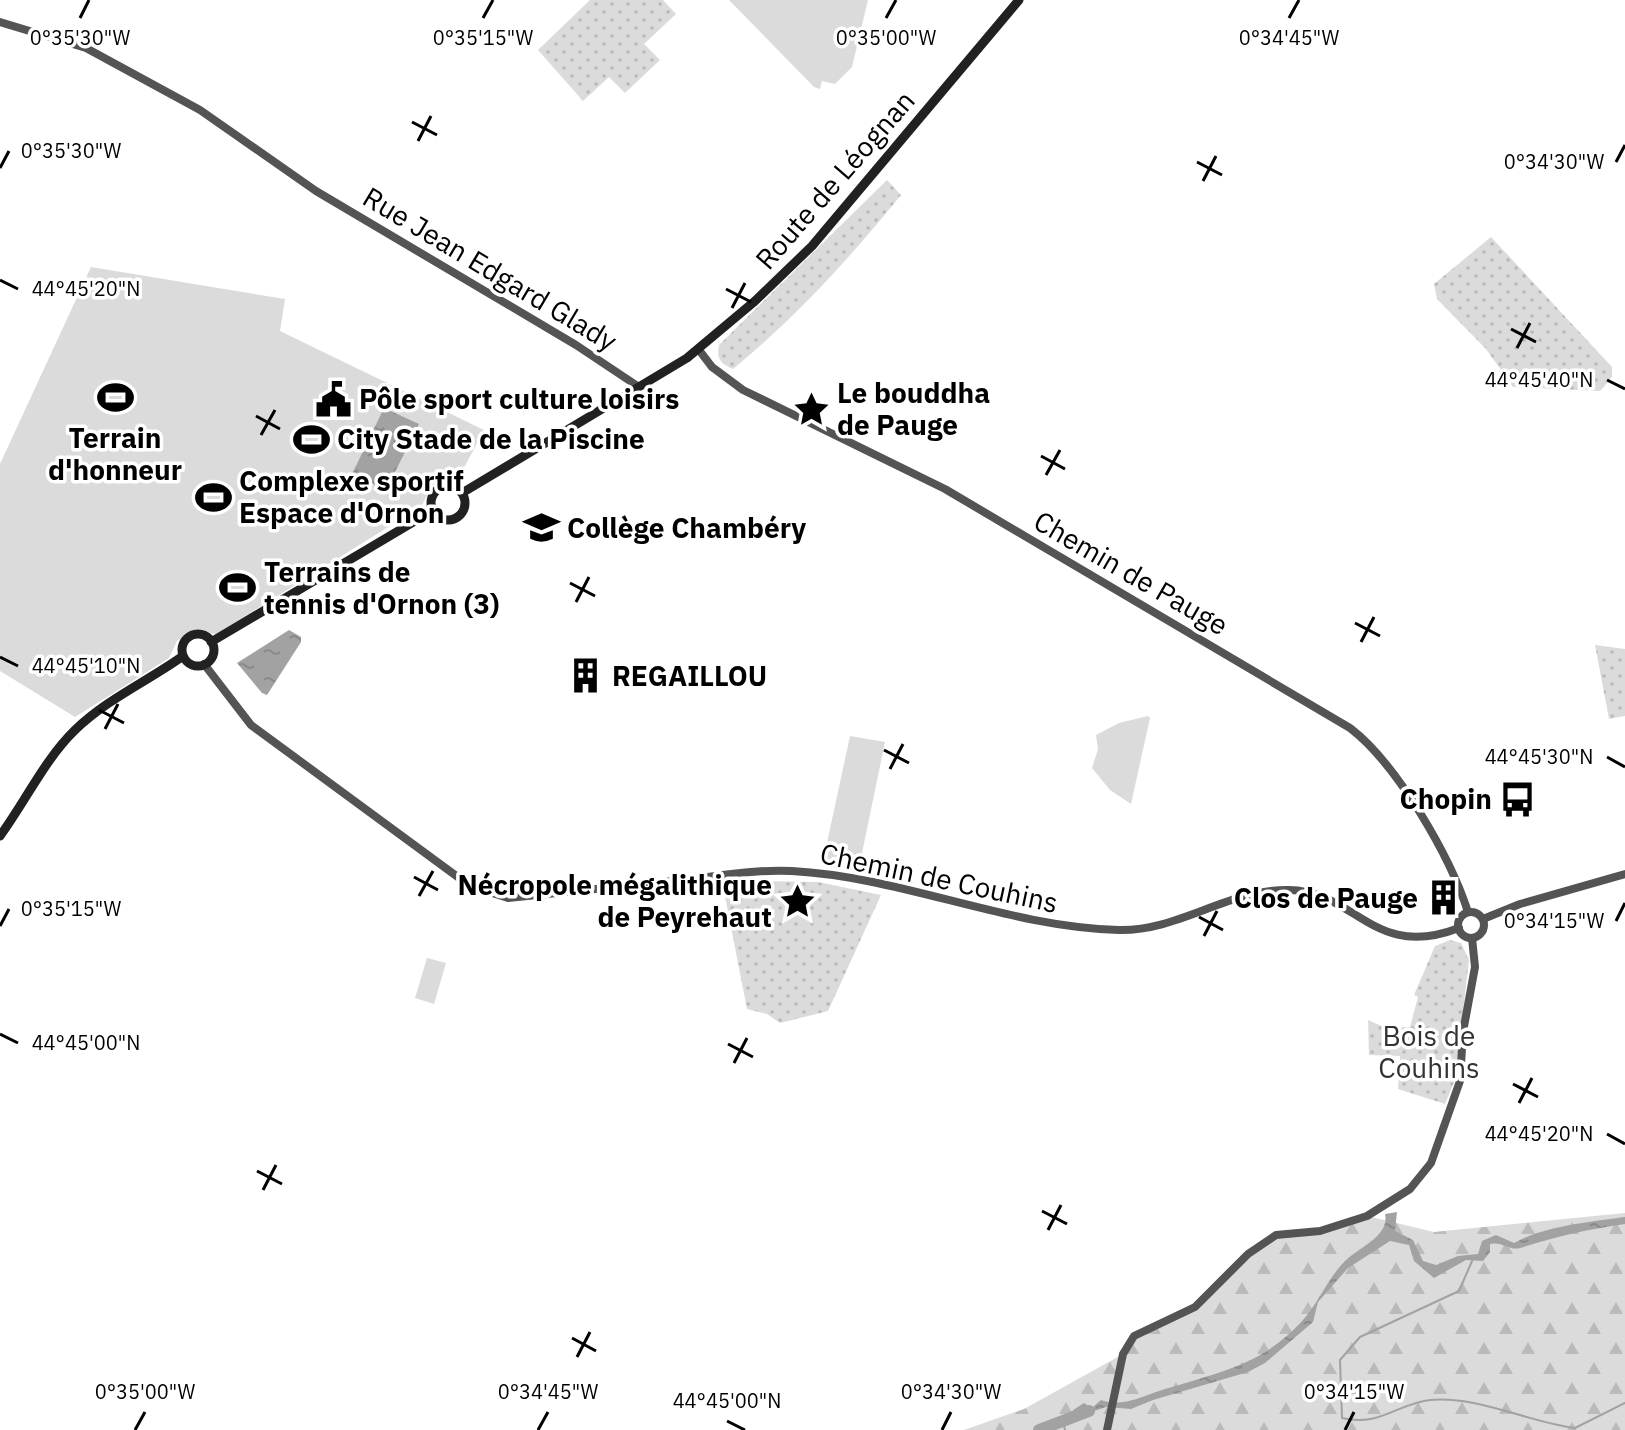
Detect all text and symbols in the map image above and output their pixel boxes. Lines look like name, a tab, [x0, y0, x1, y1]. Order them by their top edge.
text: 0°35'30"W	[30, 24, 131, 51]
text: 0°35'15"W	[433, 24, 534, 51]
text: 0°35'00"W	[836, 24, 937, 51]
text: 0°34'45"W	[1239, 24, 1340, 51]
street label: Route de Léognan	[747, 82, 923, 277]
text: 0°35'30"W	[21, 137, 122, 164]
text: 0°34'30"W	[1504, 148, 1605, 175]
street label: Rue Jean Edgard Glady	[356, 178, 624, 359]
text: 44°45'20"N	[32, 275, 140, 302]
text: 44°45'40"N	[1485, 366, 1593, 393]
place label: Le bouddha de Pauge	[837, 374, 990, 443]
sports icon: Terrain d'honneur	[96, 379, 134, 417]
public building icon: Pôle sport culture loisirs	[314, 380, 352, 418]
place label: Pôle sport culture loisirs	[359, 380, 679, 417]
place icon: Le bouddha de Pauge	[792, 390, 830, 428]
place label: Terrain d'honneur	[48, 419, 182, 488]
sports icon: City Stade de la Piscine	[292, 420, 330, 458]
place label: City Stade de la Piscine	[337, 420, 645, 457]
place label: Complexe sportif Espace d'Ornon	[239, 462, 464, 531]
sports icon: Complexe sportif Espace d'Ornon	[194, 478, 232, 516]
street label: Chemin de Pauge	[1027, 502, 1235, 643]
school or university icon: Collège Chambéry	[522, 509, 560, 547]
place label: Collège Chambéry	[567, 509, 806, 546]
place label: Terrains de tennis d'Ornon (3)	[264, 553, 500, 622]
sports icon: Terrains de tennis d'Ornon (3)	[219, 569, 257, 607]
text: 44°45'10"N	[32, 652, 140, 679]
building icon: REGAILLOU	[567, 657, 605, 695]
place label: REGAILLOU	[612, 657, 767, 694]
text: 44°45'30"N	[1485, 743, 1593, 770]
place label: Chopin	[1400, 780, 1492, 817]
bus stop icon: Chopin	[1499, 780, 1537, 818]
street label: Chemin de Couhins	[817, 834, 1061, 921]
place label: Nécropole mégalithique de Peyrehaut	[457, 866, 772, 935]
place label: Clos de Pauge	[1234, 879, 1418, 916]
building icon: Clos de Pauge	[1425, 879, 1463, 917]
place icon: Nécropole mégalithique de Peyrehaut	[779, 882, 817, 920]
text: 0°35'15"W	[21, 895, 122, 922]
text: 0°34'15"W	[1504, 907, 1605, 934]
park label: Bois de Couhins	[1378, 1017, 1480, 1086]
text: 44°45'00"N	[32, 1029, 140, 1056]
text: 44°45'20"N	[1485, 1120, 1593, 1147]
text: 0°35'00"W	[95, 1378, 196, 1405]
text: 0°34'45"W	[498, 1378, 599, 1405]
text: 0°34'30"W	[901, 1378, 1002, 1405]
text: 0°34'15"W	[1304, 1378, 1405, 1405]
text: 44°45'00"N	[673, 1387, 781, 1414]

